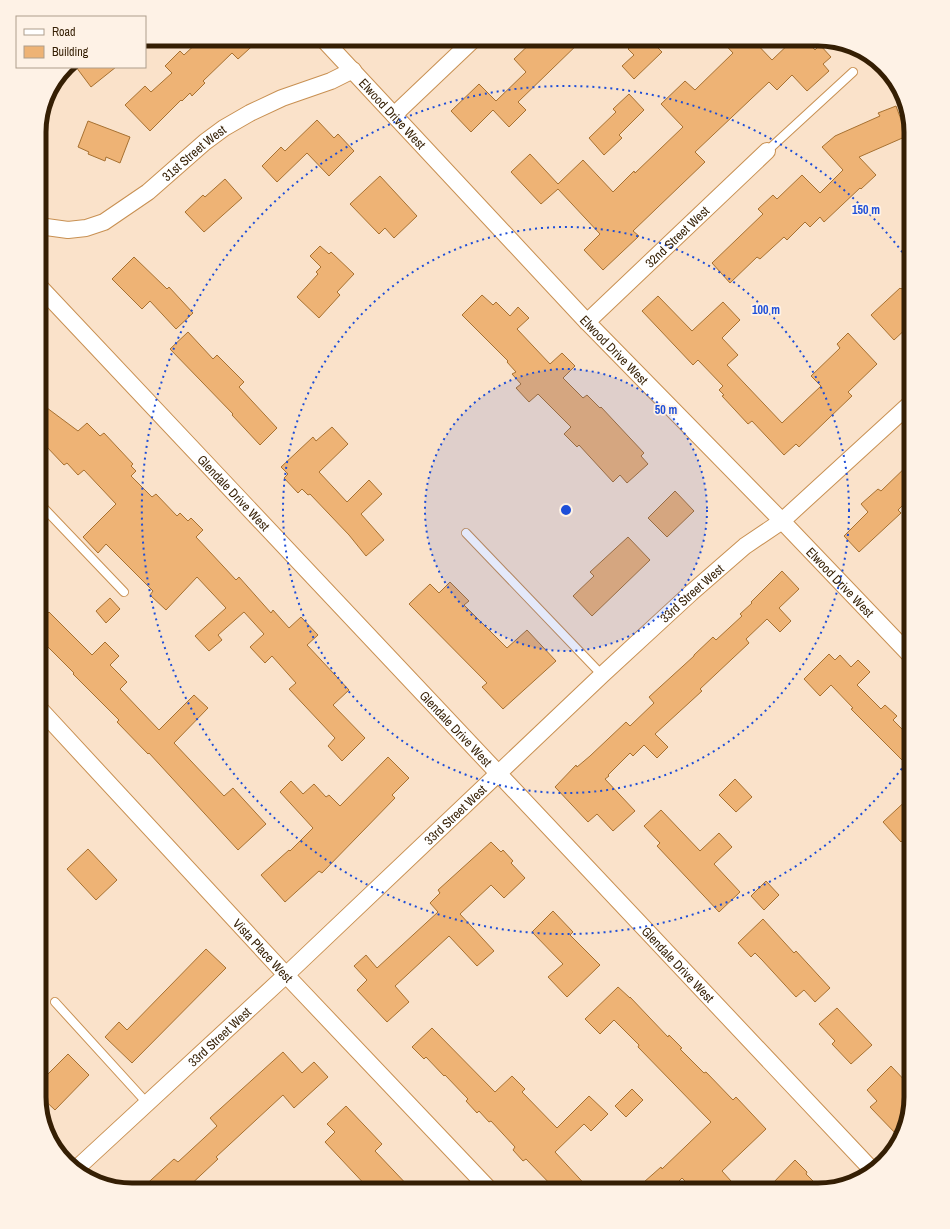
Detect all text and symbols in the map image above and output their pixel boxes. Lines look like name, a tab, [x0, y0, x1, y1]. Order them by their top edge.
legend	[16, 16, 146, 68]
text: Road	[52, 24, 76, 40]
text: Building	[52, 44, 89, 60]
street label: Elwood Drive West	[355, 75, 429, 153]
street label: 31st Street West	[159, 121, 230, 185]
street label: 32nd Street West	[642, 202, 713, 271]
text: 150 m	[852, 202, 880, 218]
text: 100 m	[752, 302, 780, 318]
street label: Elwood Drive West	[576, 312, 652, 389]
text: 50 m	[655, 402, 677, 418]
street label: Glendale Drive West	[194, 451, 273, 535]
centre of rings	[559, 503, 573, 517]
street label: Elwood Drive West	[802, 544, 877, 621]
street label: 33rd Street West	[656, 560, 727, 626]
street label: Glendale Drive West	[416, 687, 496, 770]
street label: 33rd Street West	[421, 781, 490, 849]
street label: Vista Place West	[229, 915, 296, 986]
street label: Glendale Drive West	[638, 923, 718, 1006]
street label: 33rd Street West	[184, 1004, 255, 1070]

